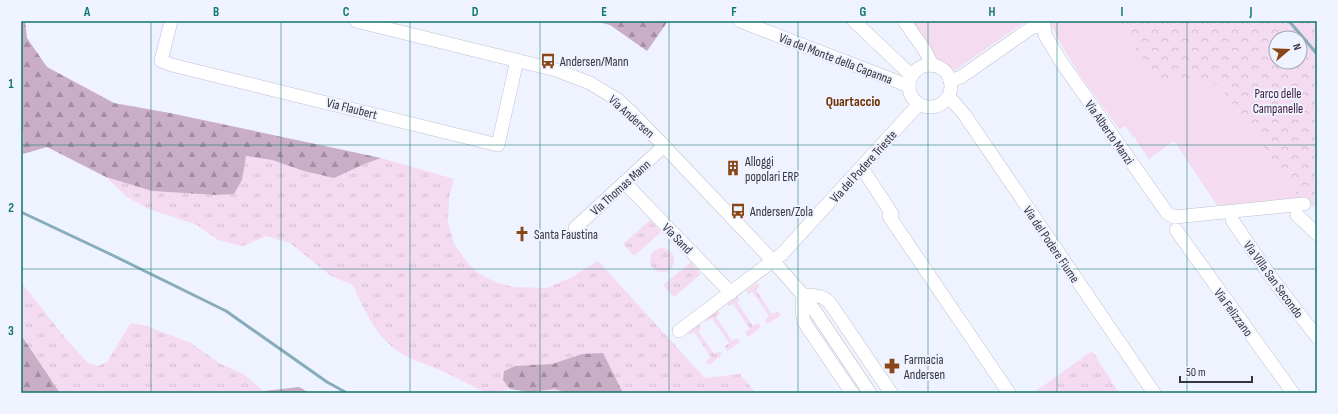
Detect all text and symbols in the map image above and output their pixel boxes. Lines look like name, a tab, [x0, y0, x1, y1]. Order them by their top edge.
text: A	[83, 4, 91, 20]
text: B	[213, 4, 219, 20]
text: C	[343, 4, 350, 20]
text: D	[472, 4, 479, 20]
text: E	[601, 4, 607, 20]
text: F	[731, 4, 737, 20]
text: G	[860, 4, 867, 20]
text: H	[989, 4, 996, 20]
text: I	[1121, 4, 1124, 20]
text: J	[1249, 4, 1253, 20]
street label: Via del Monte della Capanna	[776, 30, 895, 88]
north arrow	[1268, 30, 1308, 70]
text: N	[1290, 42, 1304, 52]
bus stop icon: Andersen/Mann	[539, 52, 557, 70]
place label: Andersen/Mann	[559, 54, 629, 70]
text: 1	[8, 76, 14, 92]
park label: Parco delle Campanelle	[1253, 86, 1303, 117]
street label: Via Andersen	[605, 92, 658, 142]
district label: Quartaccio	[826, 93, 880, 110]
street label: Via Flaubert	[325, 95, 379, 123]
street label: Via Alberto Manzi	[1081, 97, 1137, 168]
street label: Via del Podere Trieste	[827, 127, 901, 206]
place label: Alloggi popolari ERP	[744, 154, 800, 185]
street label: Via Thomas Mann	[587, 157, 654, 219]
building icon: Alloggi popolari ERP	[724, 159, 742, 177]
text: 2	[8, 200, 14, 216]
bus stop icon: Andersen/Zola	[729, 202, 747, 220]
street label: Via del Podere Fiume	[1020, 203, 1083, 286]
place label: Andersen/Zola	[749, 204, 813, 220]
street label: Via Sand	[659, 220, 696, 258]
church icon: Santa Faustina	[513, 225, 531, 243]
place label: Santa Faustina	[534, 227, 598, 243]
street label: Via Villa San Secondo	[1240, 238, 1307, 321]
street label: Via Felizzano	[1210, 285, 1256, 340]
text: 3	[8, 323, 14, 339]
place label: Farmacia Andersen	[903, 352, 945, 383]
pharmacy icon: Farmacia Andersen	[883, 357, 901, 375]
scale bar	[1180, 358, 1252, 384]
text: 50 m	[1186, 365, 1206, 380]

